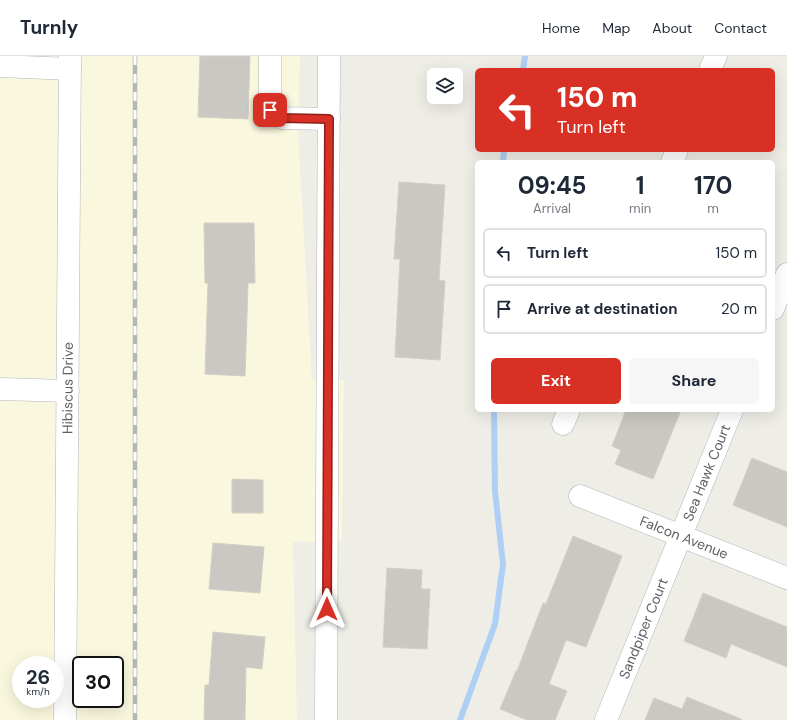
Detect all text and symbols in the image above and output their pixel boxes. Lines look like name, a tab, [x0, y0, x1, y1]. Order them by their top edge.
text: Turnly	[20, 15, 78, 40]
text: Home	[542, 19, 580, 37]
text: Map	[602, 19, 630, 37]
text: About	[652, 19, 692, 37]
text: Contact	[714, 19, 767, 37]
map controls	[427, 68, 463, 104]
button: layers	[427, 68, 463, 104]
text: 150 m	[557, 79, 637, 116]
icon: left	[491, 84, 543, 136]
pin	[253, 93, 287, 127]
icon: arrive	[259, 99, 281, 121]
text: Turn left	[557, 115, 626, 139]
text: 09:45	[518, 170, 586, 201]
text: 1	[636, 170, 645, 201]
text: 170	[694, 170, 732, 201]
text: Arrival	[533, 200, 571, 217]
text: min	[629, 200, 651, 217]
text: m	[707, 200, 719, 217]
icon: left	[493, 242, 515, 264]
text: Turn left	[527, 243, 588, 263]
text: 150 m	[716, 243, 757, 263]
icon: arrive	[493, 298, 515, 320]
text: Arrive at destination	[527, 299, 678, 319]
text: 20 m	[721, 299, 757, 319]
street label: Hibiscus Drive	[58, 342, 77, 434]
button: Exit	[491, 358, 621, 404]
button: Share	[629, 358, 759, 404]
street label: Sea Hawk Court	[679, 422, 734, 524]
street label: Falcon Avenue	[637, 512, 731, 563]
street label: Sandpiper Court	[615, 575, 672, 681]
position arrow	[306, 588, 348, 630]
speed limit sign: 30	[72, 656, 124, 708]
text: 26	[26, 664, 50, 690]
text: km/h	[26, 685, 50, 698]

